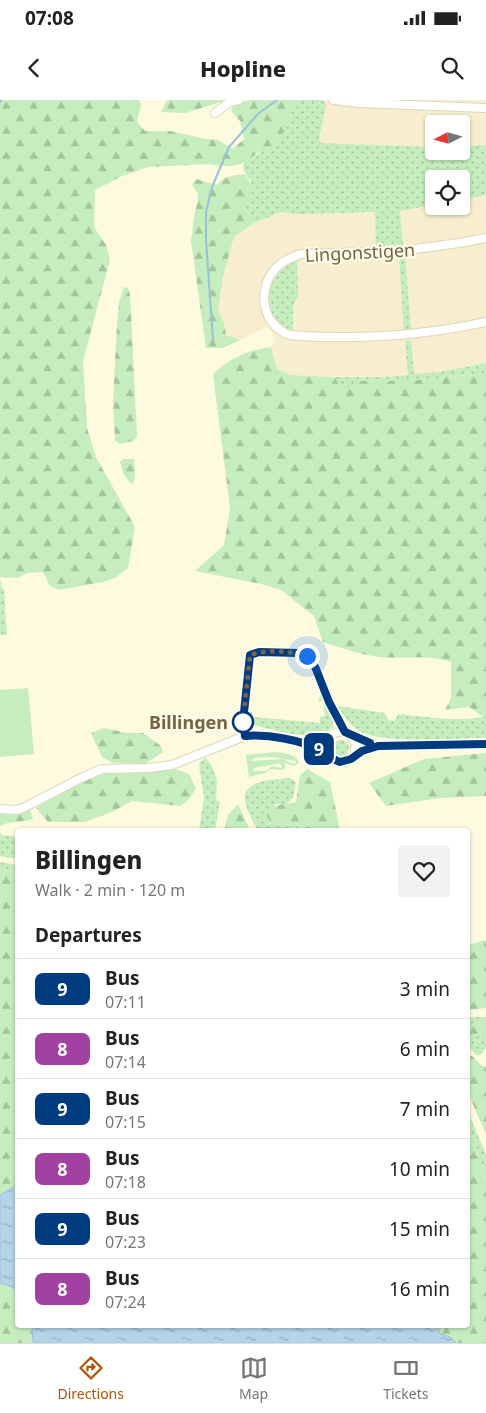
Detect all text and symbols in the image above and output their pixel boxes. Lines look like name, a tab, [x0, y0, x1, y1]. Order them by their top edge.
text: 07:08	[25, 5, 74, 31]
text: Hopline	[200, 53, 286, 83]
icon: back	[20, 54, 48, 82]
icon: search	[438, 54, 466, 82]
north arrow	[425, 115, 470, 160]
map controls	[425, 115, 470, 215]
button: locate	[425, 170, 470, 215]
street label: Lingonstigen	[304, 237, 416, 267]
your location	[295, 644, 320, 669]
place label: Billingen	[149, 710, 228, 734]
marker: Billingen	[232, 711, 254, 733]
line badge: 9	[303, 733, 335, 765]
text: 9	[314, 737, 324, 761]
text: Billingen	[35, 843, 142, 876]
button: heart	[398, 845, 450, 897]
text: Walk · 2 min · 120 m	[35, 879, 185, 901]
text: Departures	[35, 922, 142, 948]
text: Bus	[105, 965, 140, 991]
text: 3 min	[400, 976, 450, 1002]
text: 9	[57, 977, 68, 1001]
text: 07:11	[105, 991, 146, 1013]
text: Bus	[105, 1025, 140, 1051]
text: 6 min	[400, 1036, 450, 1062]
text: 8	[57, 1037, 68, 1061]
text: 07:14	[105, 1051, 146, 1073]
text: Bus	[105, 1085, 140, 1111]
text: 7 min	[400, 1096, 450, 1122]
text: 9	[57, 1097, 68, 1121]
text: 07:15	[105, 1111, 146, 1133]
text: Bus	[105, 1145, 140, 1171]
text: 10 min	[389, 1156, 450, 1182]
text: 8	[57, 1157, 68, 1181]
text: 07:18	[105, 1171, 146, 1193]
text: Bus	[105, 1205, 140, 1231]
text: 15 min	[389, 1216, 450, 1242]
text: 9	[57, 1217, 68, 1241]
text: 07:23	[105, 1231, 146, 1253]
text: Bus	[105, 1265, 140, 1291]
text: 16 min	[389, 1276, 450, 1302]
text: 8	[57, 1277, 68, 1301]
text: 07:24	[105, 1291, 146, 1313]
tab: Directions	[58, 1354, 124, 1403]
tab: Map	[239, 1354, 268, 1403]
tab: Tickets	[383, 1354, 428, 1403]

